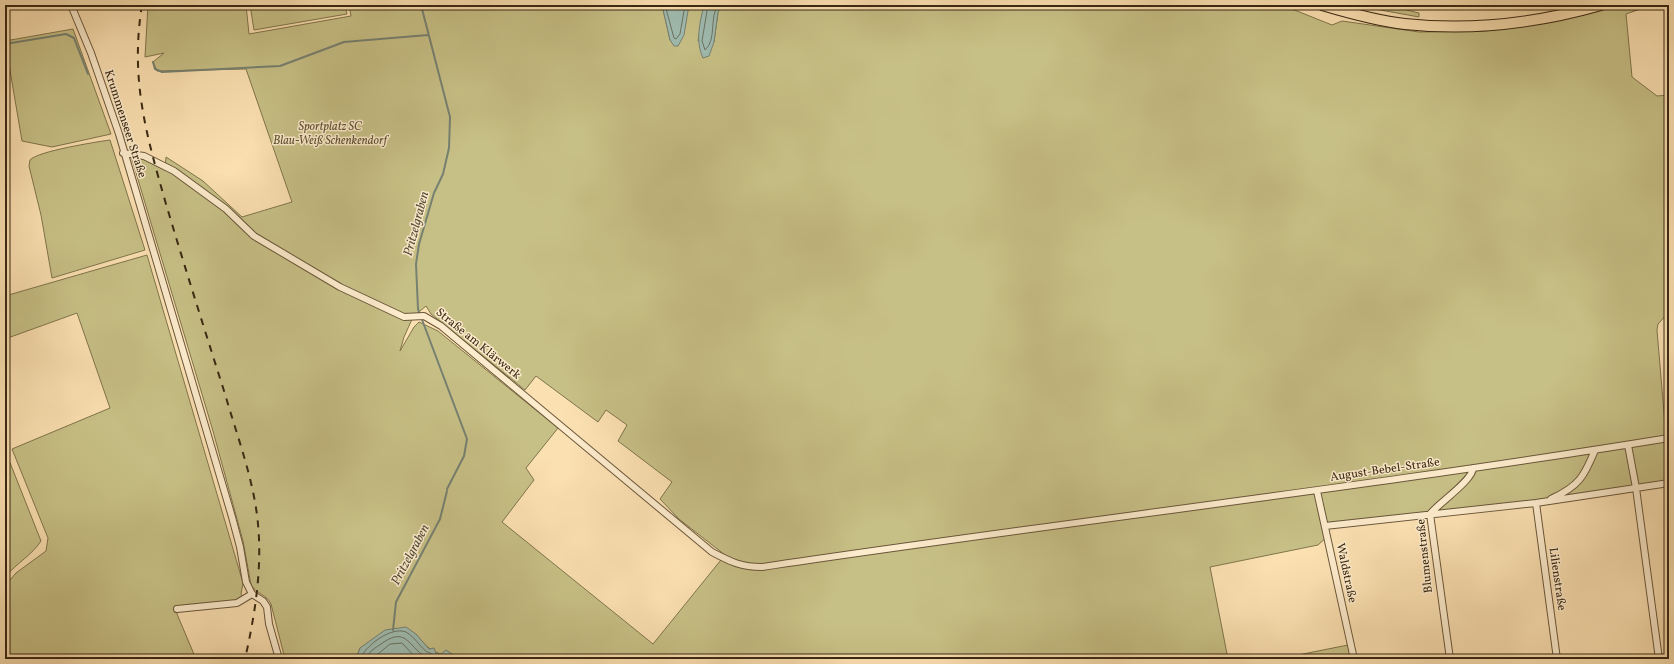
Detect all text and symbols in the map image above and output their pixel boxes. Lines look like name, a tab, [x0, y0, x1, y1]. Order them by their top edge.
street label: Krummenseer Straße	[100, 68, 150, 180]
park label: Sportplatz SC Blau-Weiß Schenkendorf	[273, 119, 390, 149]
water label: Pritzelgraben	[400, 189, 434, 258]
street label: Straße am Klärwerk	[432, 305, 524, 384]
street label: August-Bebel-Straße	[1329, 454, 1441, 486]
street label: Blumenstraße	[1413, 518, 1437, 594]
water label: Pritzelgraben	[387, 521, 435, 589]
street label: Waldstraße	[1332, 542, 1360, 605]
street label: Lilienstraße	[1545, 546, 1569, 612]

